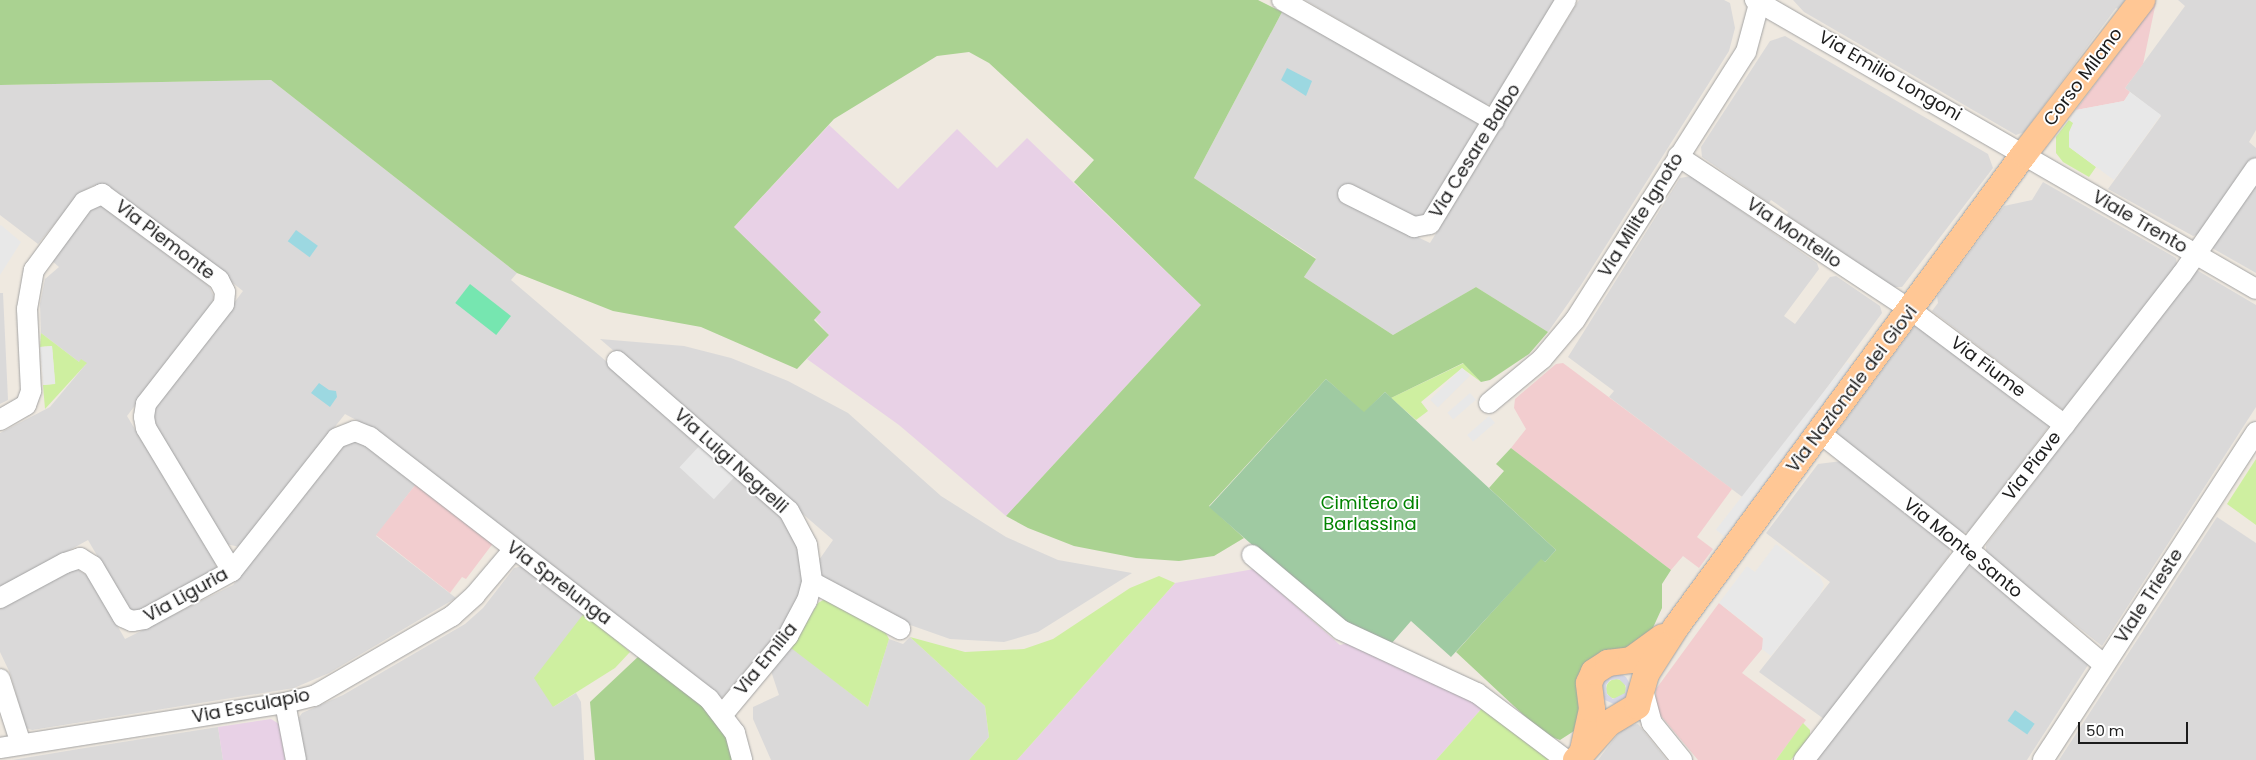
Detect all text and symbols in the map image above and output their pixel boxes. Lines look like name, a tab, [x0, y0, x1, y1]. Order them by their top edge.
street label: Corso Milano	[2039, 24, 2127, 130]
street label: Via Emilio Longoni	[1815, 26, 1965, 126]
street label: Via Cesare Balbo	[1425, 80, 1525, 222]
street label: Via Milite Ignoto	[1594, 149, 1688, 281]
street label: Viale Trento	[2089, 186, 2191, 258]
street label: Via Montello	[1742, 193, 1846, 273]
street label: Via Piemonte	[111, 196, 219, 284]
street label: Via Nazionale dei Giovi	[1782, 301, 1922, 477]
street label: Via Fiume	[1946, 332, 2030, 402]
street label: Via Luigi Negrelli	[670, 404, 792, 518]
street label: Via Piave	[1998, 427, 2066, 505]
park label: Cimitero di Barlassina	[1321, 493, 1419, 536]
street label: Via Monte Santo	[1899, 493, 2027, 603]
street label: Via Sprelunga	[502, 536, 616, 630]
street label: Viale Trieste	[2110, 545, 2188, 647]
street label: Via Liguria	[140, 563, 232, 627]
street label: Via Emilia	[730, 618, 802, 700]
street label: Via Esculapio	[190, 684, 312, 728]
scale bar	[2081, 712, 2191, 744]
text: 50 m	[2086, 720, 2124, 741]

